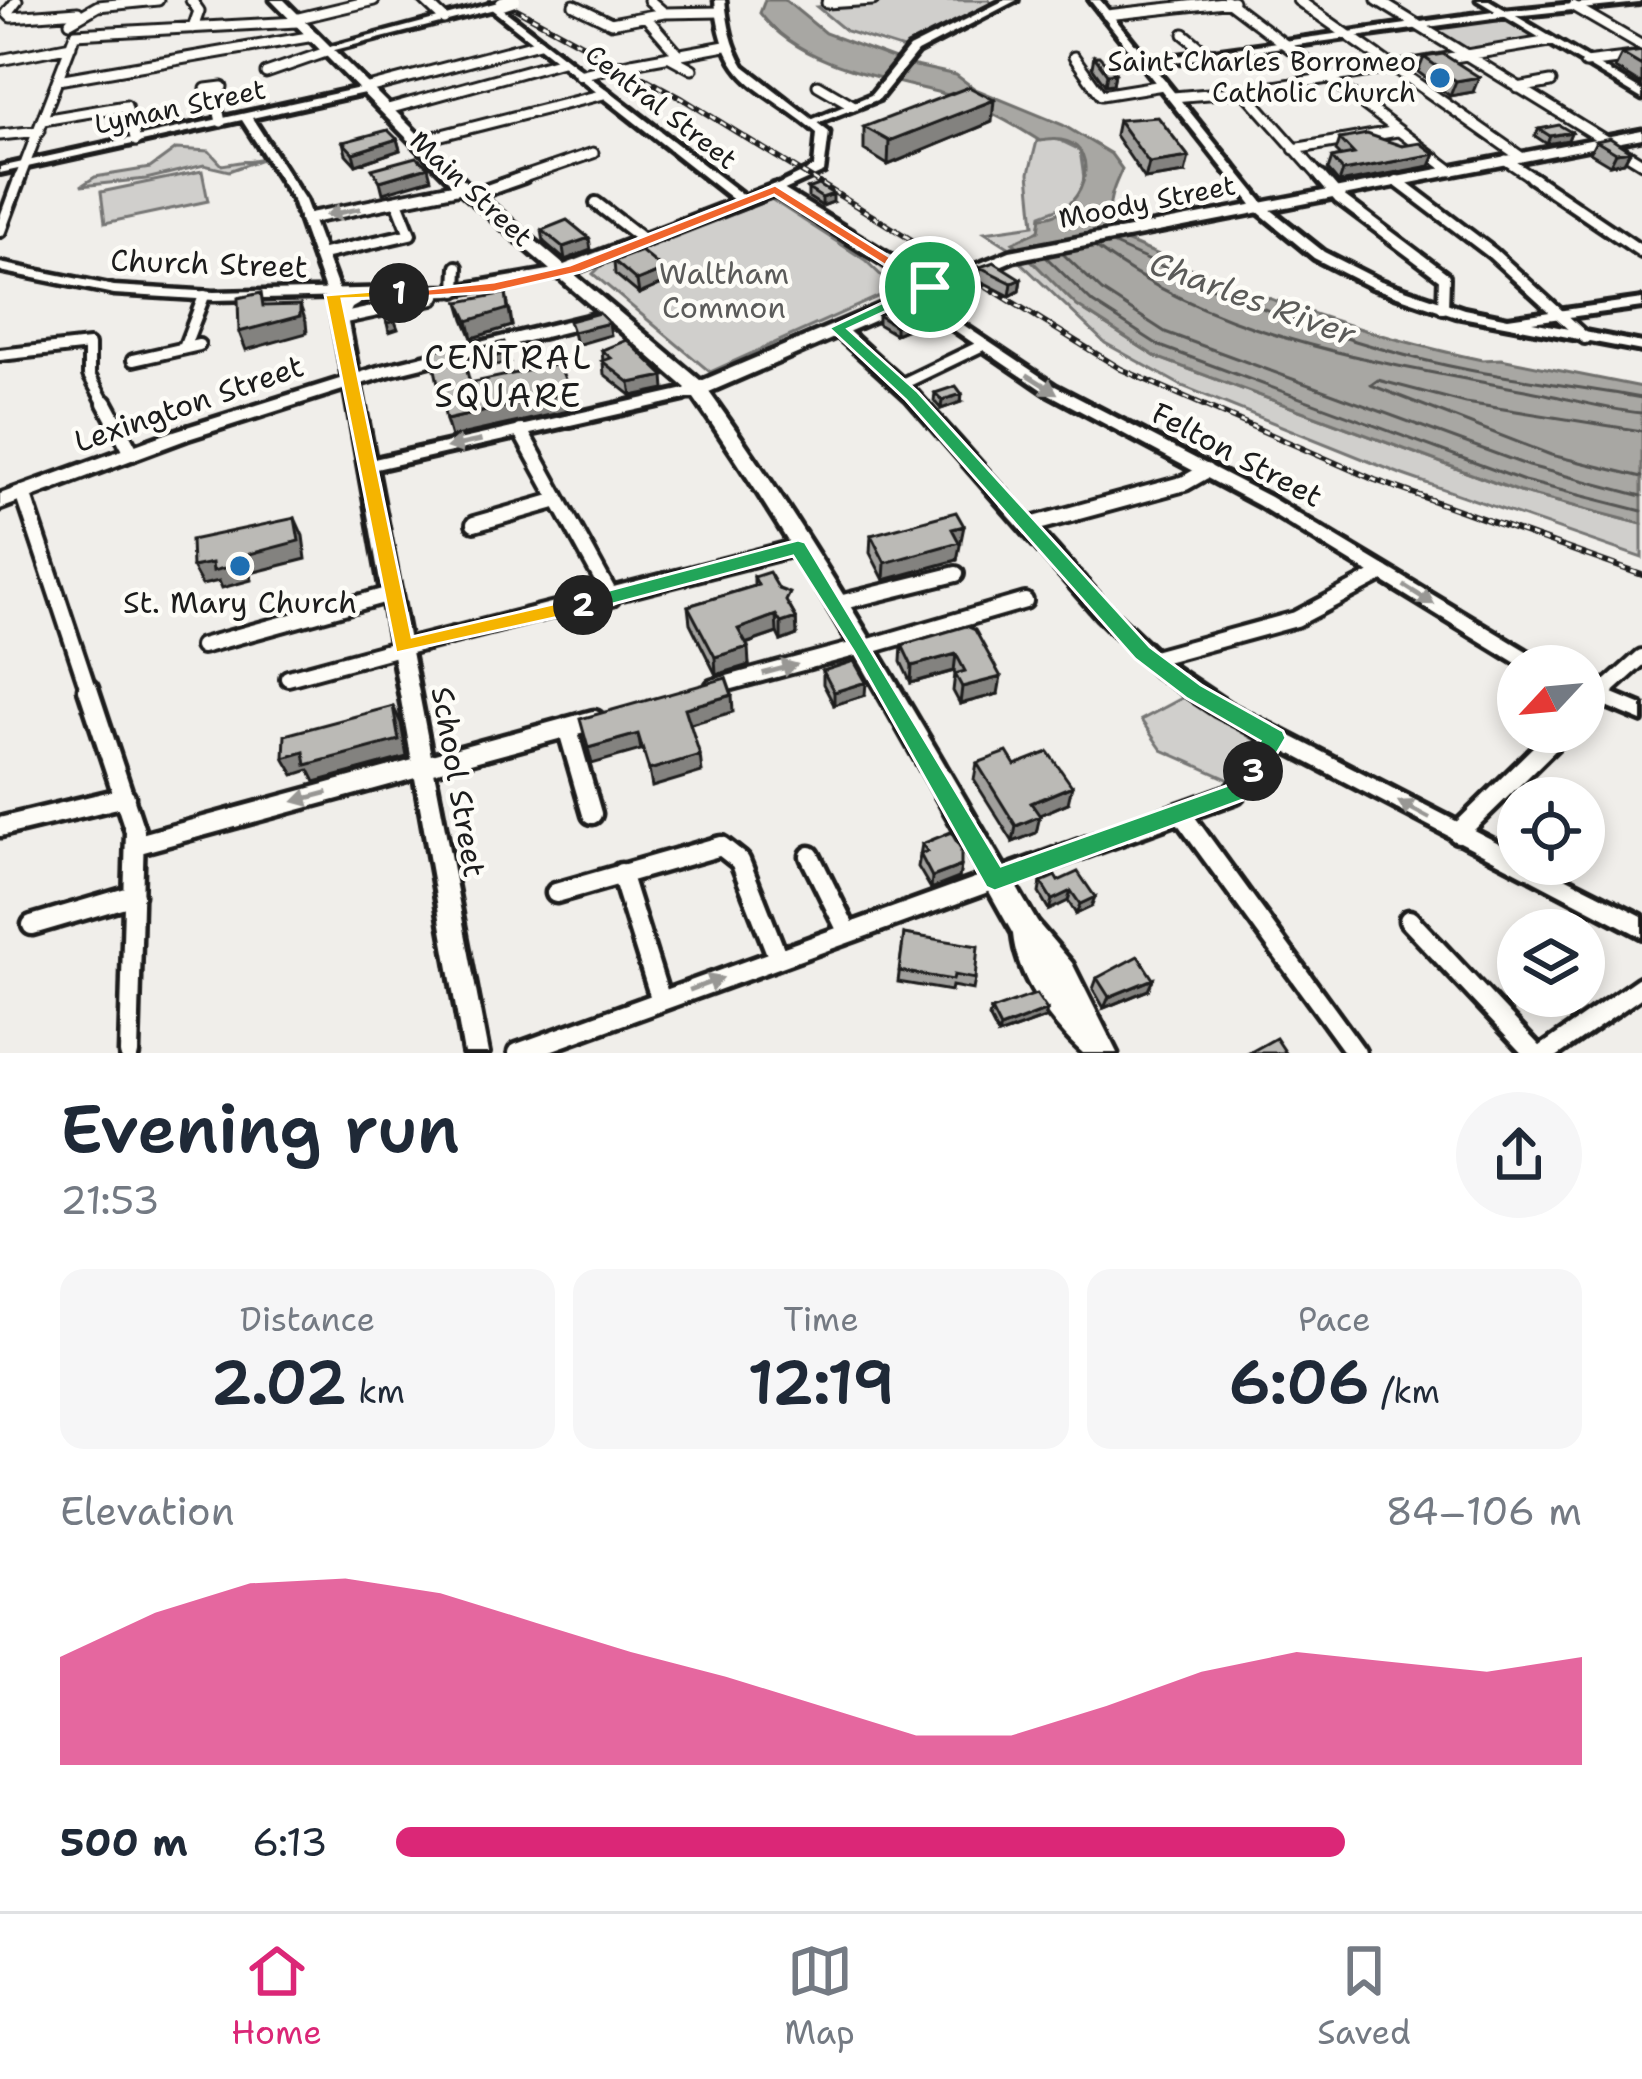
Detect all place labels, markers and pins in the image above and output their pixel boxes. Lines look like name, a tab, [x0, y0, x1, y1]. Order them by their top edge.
place label: Saint Charles Borromeo Catholic Church	[1108, 43, 1416, 111]
marker: Saint Charles Borromeo Catholic Church	[1427, 65, 1453, 91]
pin	[879, 236, 981, 338]
pin: 1	[369, 263, 429, 323]
marker: St. Mary Church	[227, 553, 253, 579]
pin: 2	[553, 575, 613, 635]
place label: St. Mary Church	[123, 582, 357, 623]
pin: 3	[1223, 741, 1283, 801]

